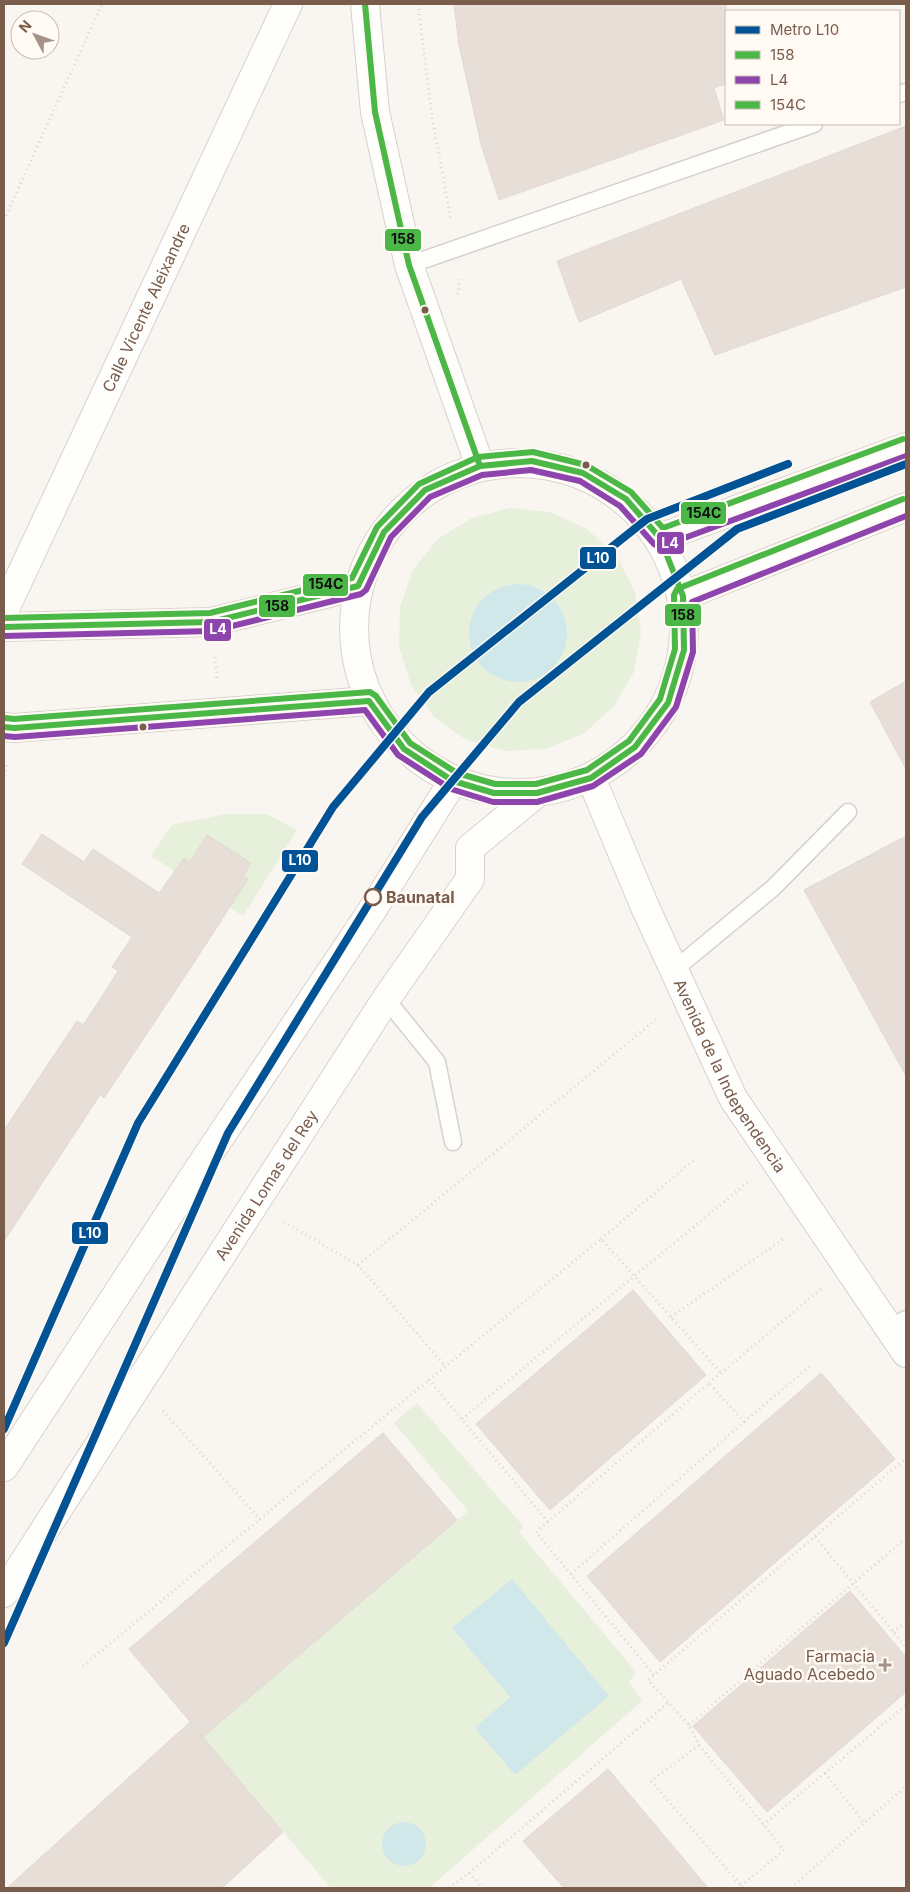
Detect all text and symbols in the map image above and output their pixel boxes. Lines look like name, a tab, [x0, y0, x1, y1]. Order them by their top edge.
north arrow	[10, 10, 60, 60]
legend	[725, 10, 900, 125]
text: N	[15, 17, 35, 36]
text: Metro L10	[770, 20, 839, 39]
text: 158	[770, 45, 795, 64]
text: L4	[770, 70, 788, 89]
text: 154C	[770, 95, 806, 114]
street label: Calle Vicente Aleixandre	[98, 220, 194, 395]
line badge: 158	[384, 228, 422, 252]
text: 158	[391, 230, 415, 247]
unlabelled marker	[420, 305, 430, 315]
unlabelled marker	[581, 460, 591, 470]
line badge: 154C	[680, 501, 727, 525]
text: 154C	[687, 504, 721, 521]
line badge: L4	[656, 531, 685, 555]
text: L4	[661, 534, 679, 551]
line badge: L10	[579, 546, 617, 570]
text: L10	[587, 549, 609, 566]
line badge: 154C	[302, 573, 349, 597]
text: 154C	[309, 575, 343, 592]
line badge: 158	[258, 594, 296, 618]
text: 158	[265, 597, 289, 614]
line badge: 158	[664, 603, 702, 627]
text: 158	[671, 606, 695, 623]
line badge: L4	[203, 618, 232, 642]
text: L4	[209, 620, 227, 637]
unlabelled marker	[138, 722, 148, 732]
line badge: L10	[281, 849, 319, 873]
text: L10	[289, 851, 311, 868]
place label: Baunatal	[386, 887, 455, 907]
marker: Baunatal	[364, 888, 382, 906]
street label: Avenida de la Independencia	[670, 976, 790, 1176]
street label: Avenida Lomas del Rey	[211, 1106, 322, 1264]
line badge: L10	[71, 1221, 109, 1245]
text: L10	[79, 1224, 101, 1241]
place label: Farmacia Aguado Acebedo	[744, 1646, 875, 1684]
marker: Farmacia Aguado Acebedo	[879, 1659, 891, 1671]

